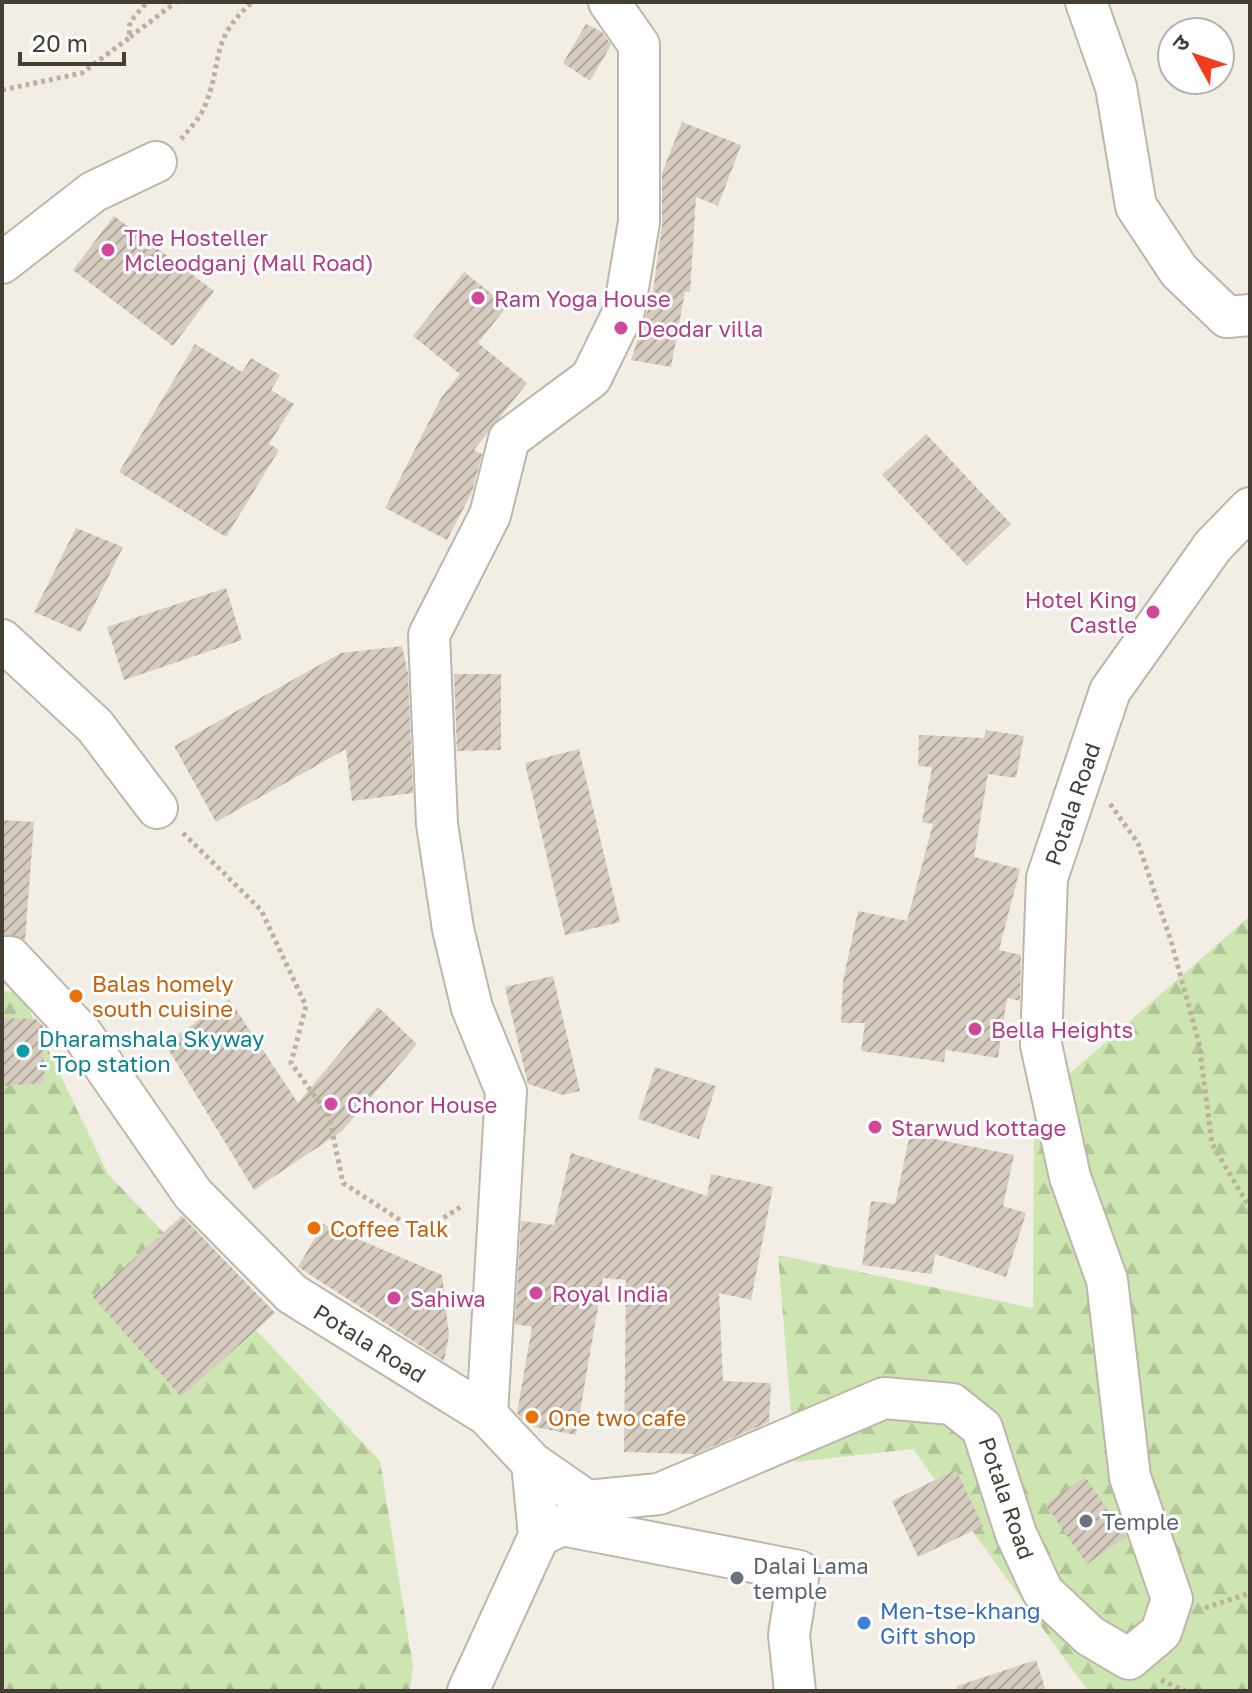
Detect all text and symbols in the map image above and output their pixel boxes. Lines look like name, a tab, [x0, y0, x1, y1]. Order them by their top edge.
scale bar	[20, 16, 124, 66]
north arrow	[1156, 16, 1236, 96]
text: 20 m	[32, 28, 88, 57]
text: उ	[1166, 28, 1195, 56]
place label: The Hosteller Mcleodganj (Mall Road)	[124, 224, 374, 276]
marker: The Hosteller Mcleodganj (Mall Road)	[99, 241, 117, 259]
place label: Ram Yoga House	[494, 285, 671, 312]
marker: Ram Yoga House	[469, 289, 487, 307]
place label: Deodar villa	[637, 315, 763, 342]
marker: Deodar villa	[612, 319, 630, 337]
place label: Hotel King Castle	[1025, 586, 1137, 638]
marker: Hotel King Castle	[1144, 603, 1162, 621]
street label: Potala Road	[1038, 739, 1106, 869]
place label: Balas homely south cuisine	[92, 970, 234, 1022]
marker: Balas homely south cuisine	[67, 987, 85, 1005]
place label: Bella Heights	[991, 1016, 1133, 1043]
marker: Bella Heights	[966, 1020, 984, 1038]
place label: Dharamshala Skyway - Top station	[39, 1025, 264, 1077]
marker: Dharamshala Skyway - Top station	[14, 1042, 32, 1060]
place label: Chonor House	[347, 1091, 497, 1118]
marker: Chonor House	[322, 1095, 340, 1113]
place label: Starwud kottage	[891, 1114, 1066, 1141]
marker: Starwud kottage	[866, 1118, 884, 1136]
place label: Coffee Talk	[330, 1215, 449, 1242]
marker: Coffee Talk	[305, 1219, 323, 1237]
place label: Royal India	[552, 1280, 668, 1307]
marker: Royal India	[527, 1284, 545, 1302]
place label: Sahiwa	[410, 1285, 486, 1312]
marker: Sahiwa	[385, 1289, 403, 1307]
street label: Potala Road	[309, 1298, 431, 1388]
place label: One two cafe	[548, 1404, 686, 1431]
marker: One two cafe	[523, 1408, 541, 1426]
street label: Potala Road	[973, 1433, 1041, 1563]
place label: Temple	[1102, 1508, 1179, 1535]
marker: Temple	[1077, 1512, 1095, 1530]
place label: Dalai Lama temple	[753, 1552, 869, 1604]
marker: Dalai Lama temple	[728, 1569, 746, 1587]
place label: Men-tse-khang Gift shop	[880, 1597, 1041, 1649]
marker: Men-tse-khang Gift shop	[855, 1614, 873, 1632]

